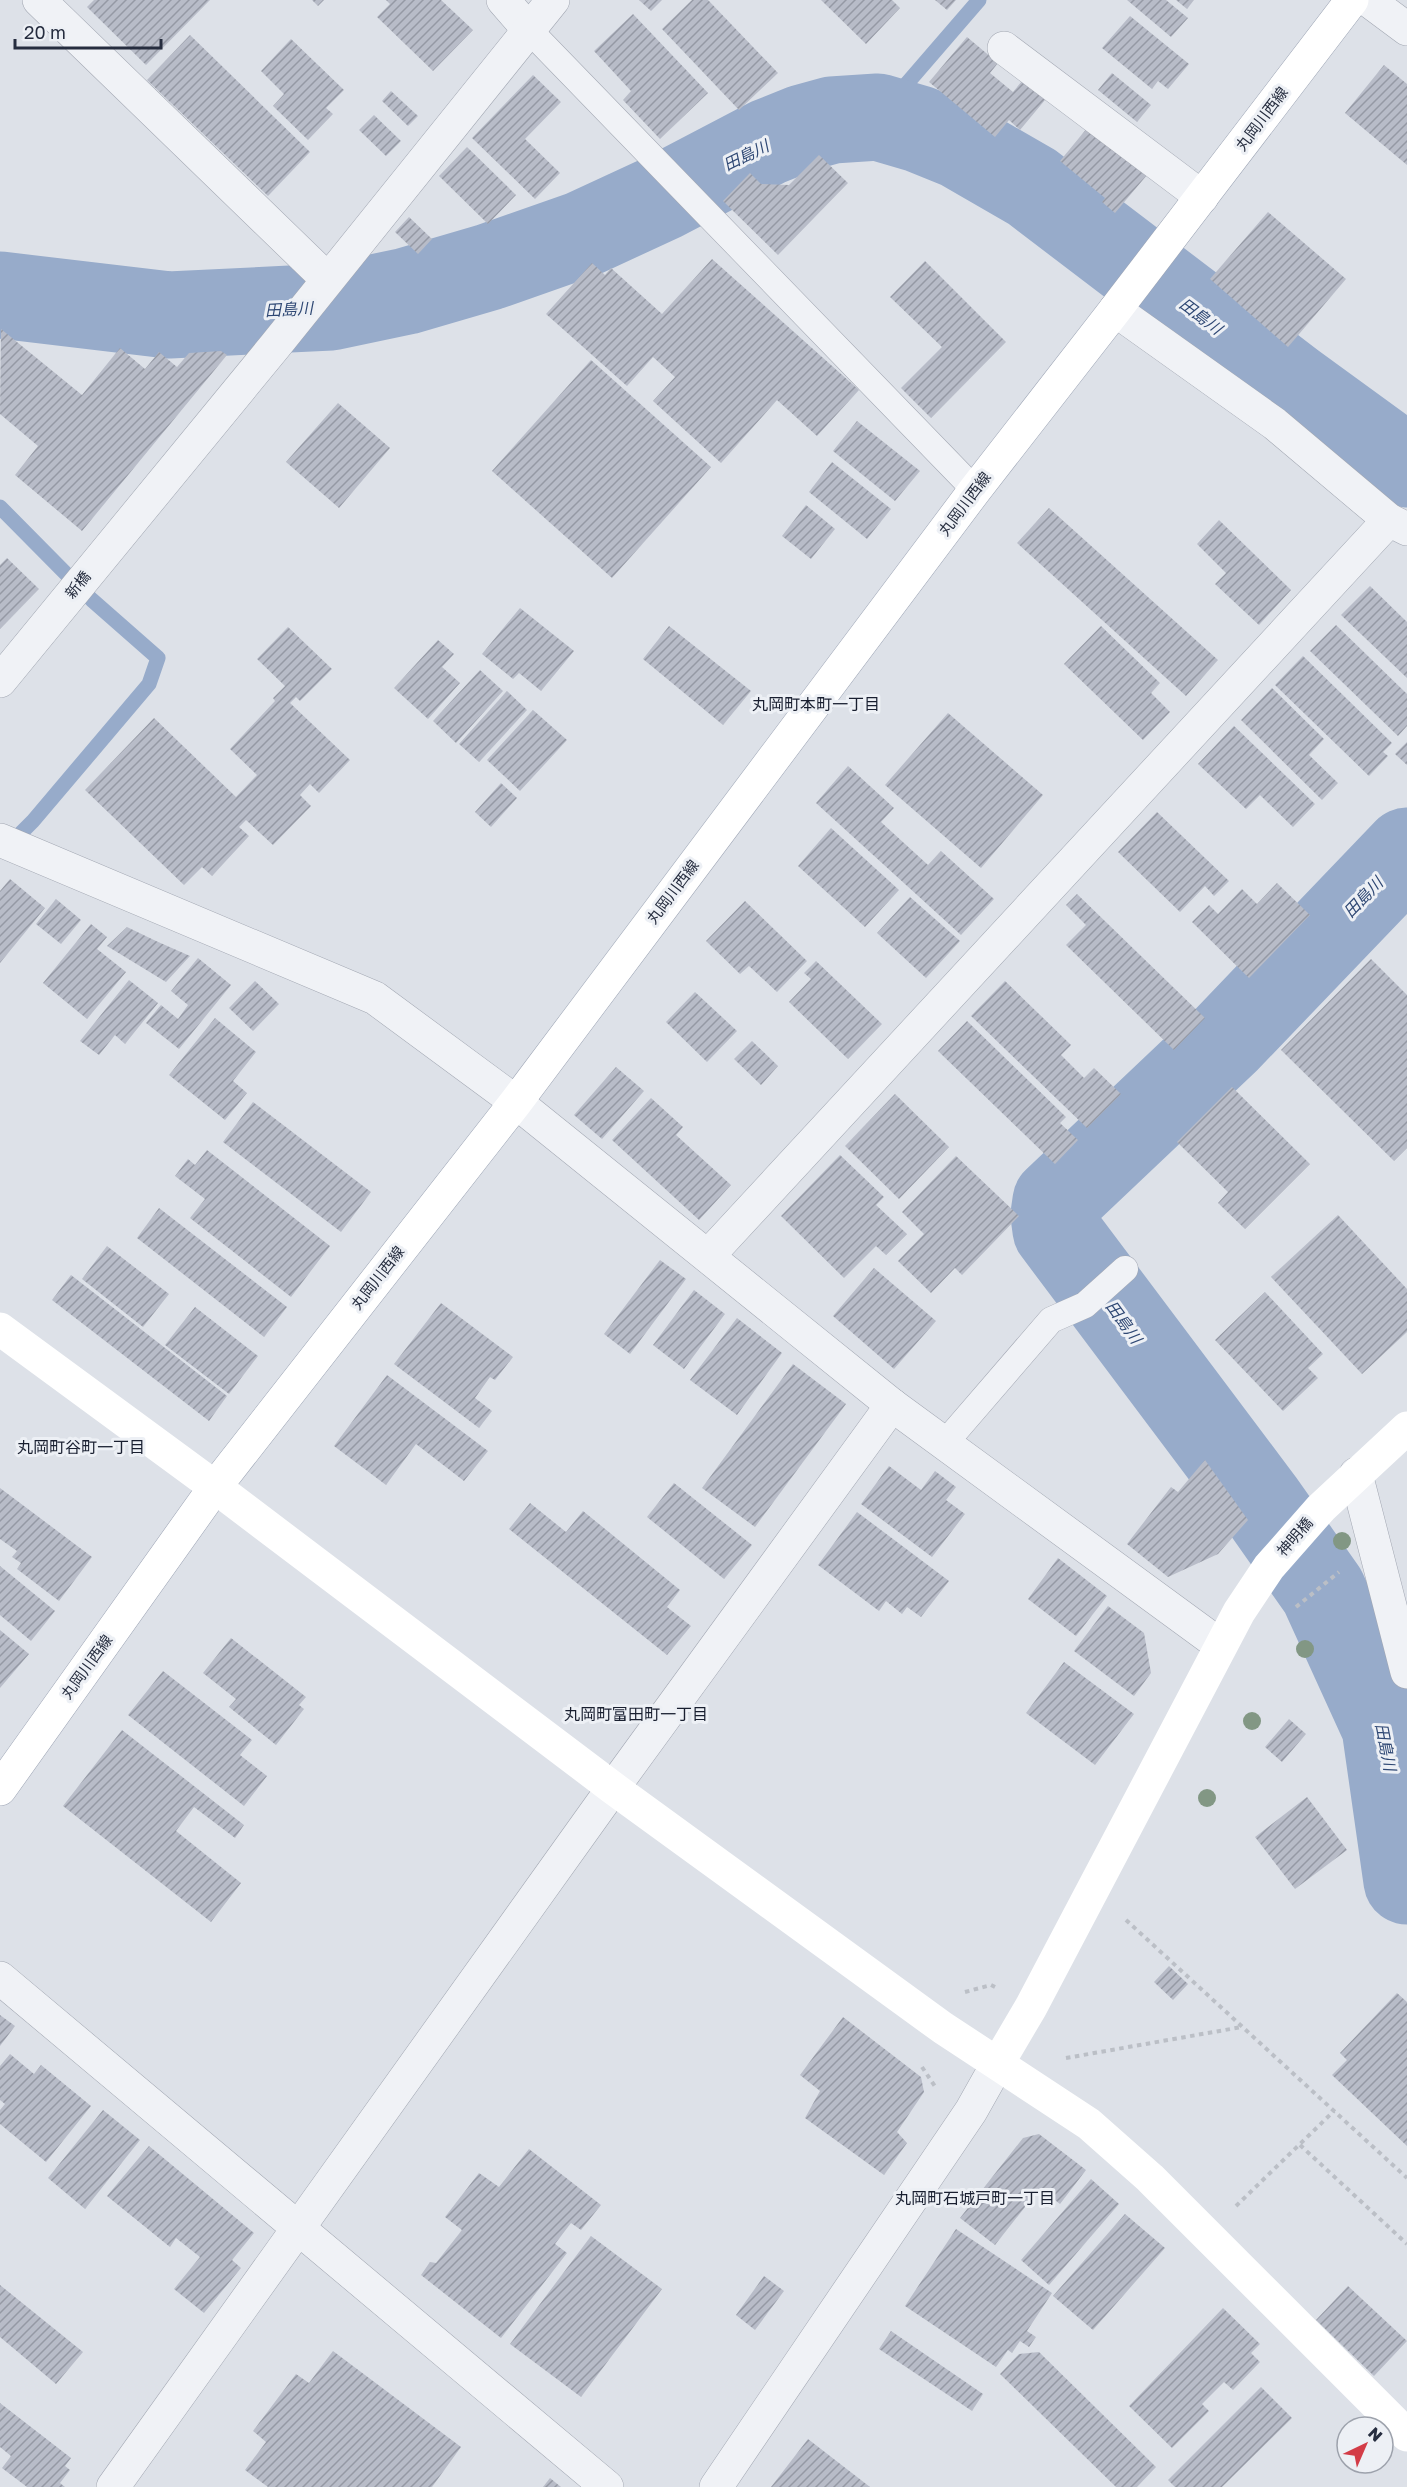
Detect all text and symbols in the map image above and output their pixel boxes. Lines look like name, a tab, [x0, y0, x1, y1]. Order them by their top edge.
scale bar	[15, 12, 160, 50]
text: 20 m	[24, 21, 66, 43]
street label: 丸岡川西線	[1231, 83, 1291, 154]
water label: 田島川	[720, 135, 774, 175]
water label: 田島川	[1176, 294, 1228, 340]
water label: 田島川	[265, 298, 315, 320]
street label: 丸岡川西線	[934, 468, 994, 539]
street label: 新橋	[61, 567, 94, 602]
district label: 丸岡町本町一丁目	[752, 694, 880, 714]
street label: 丸岡川西線	[642, 856, 702, 927]
water label: 田島川	[1339, 871, 1388, 921]
street label: 丸岡川西線	[347, 1242, 407, 1312]
water label: 田島川	[1102, 1297, 1147, 1349]
district label: 丸岡町谷町一丁目	[17, 1437, 145, 1457]
street label: 神明橋	[1273, 1513, 1316, 1559]
street label: 丸岡川西線	[57, 1631, 116, 1702]
district label: 丸岡町富田町一丁目	[564, 1704, 708, 1724]
water label: 田島川	[1372, 1722, 1401, 1774]
district label: 丸岡町石城戸町一丁目	[895, 2188, 1055, 2208]
north arrow	[1335, 2415, 1395, 2475]
text: N	[1364, 2423, 1387, 2446]

